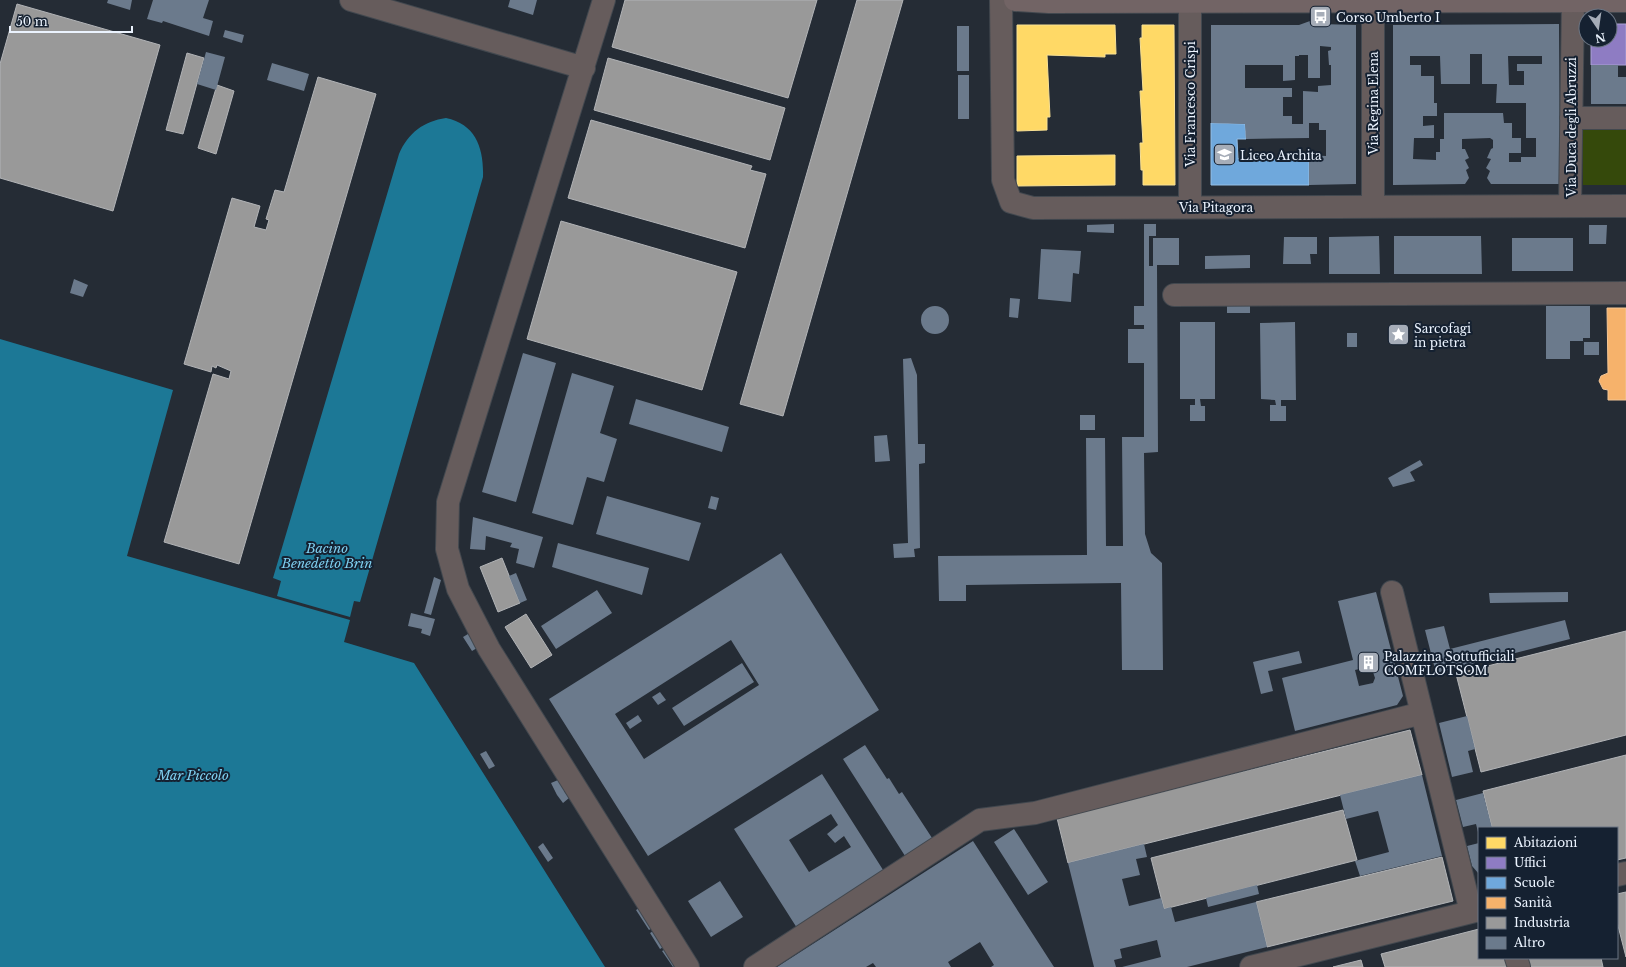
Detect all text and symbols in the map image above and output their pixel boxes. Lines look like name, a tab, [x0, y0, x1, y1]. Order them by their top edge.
bus stop icon: Corso Umberto I	[1308, 4, 1334, 30]
scale bar	[10, 8, 132, 34]
north arrow	[1578, 8, 1618, 48]
place label: Corso Umberto I	[1336, 10, 1440, 25]
text: 50 m	[16, 14, 48, 29]
text: N	[1593, 30, 1607, 46]
street label: Via Francesco Crispi	[1183, 41, 1198, 168]
street label: Via Regina Elena	[1366, 51, 1381, 156]
street label: Via Duca degli Abruzzi	[1564, 57, 1579, 198]
school or university icon: Liceo Archita	[1211, 142, 1237, 168]
place label: Liceo Archita	[1240, 148, 1322, 163]
street label: Via Pitagora	[1178, 200, 1253, 215]
place label: Sarcofagi in pietra	[1414, 321, 1471, 350]
place icon: Sarcofagi in pietra	[1386, 322, 1412, 348]
water label: Bacino Benedetto Brin	[281, 540, 372, 572]
place label: Palazzina Sottufficiali COMFLOTSOM	[1384, 649, 1515, 678]
building icon: Palazzina Sottufficiali COMFLOTSOM	[1355, 650, 1381, 676]
water label: Mar Piccolo	[156, 767, 229, 784]
legend	[1478, 827, 1618, 959]
text: Abitazioni	[1513, 835, 1577, 850]
text: Uffici	[1514, 855, 1546, 870]
text: Scuole	[1514, 875, 1555, 890]
text: Sanità	[1514, 895, 1552, 910]
text: Industria	[1514, 915, 1570, 930]
text: Altro	[1513, 935, 1545, 950]

